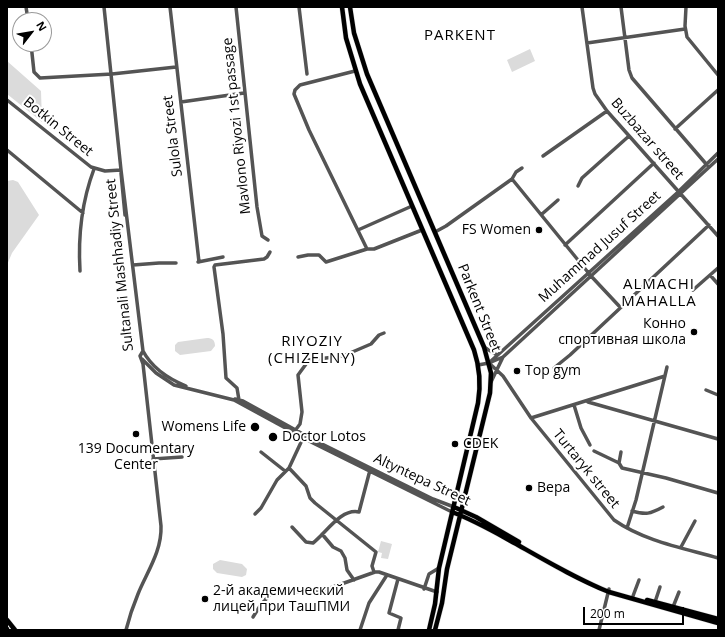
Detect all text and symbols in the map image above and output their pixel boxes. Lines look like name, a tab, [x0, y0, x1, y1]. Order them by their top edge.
north arrow	[12, 12, 52, 52]
text: N	[33, 18, 51, 34]
district label: PARKENT	[424, 27, 496, 45]
street label: Mavlono Riyozi 1st passage	[219, 37, 255, 215]
street label: Botkin Street	[20, 94, 96, 160]
street label: Sulola Street	[160, 94, 186, 178]
street label: Buzbazar street	[607, 95, 687, 183]
street label: Sultаnali Mashhadiy Street	[103, 178, 137, 352]
street label: Muhammad Jusuf Street	[535, 188, 665, 306]
place label: FS Women	[462, 222, 531, 238]
marker: FS Women	[534, 225, 544, 235]
street label: Parkent Street	[454, 262, 504, 354]
district label: ALMACHI MAHALLA	[621, 276, 697, 311]
place label: Конно спортивная школа	[558, 316, 686, 348]
marker: Конно спортивная школа	[689, 327, 699, 337]
district label: RIYOZIY (CHIZELNY)	[268, 333, 356, 368]
place label: Top gym	[525, 363, 581, 379]
marker: Top gym	[512, 366, 522, 376]
place label: Womens Life	[162, 419, 246, 435]
marker: Womens Life	[249, 421, 261, 433]
street label: Turtaryk street	[549, 426, 623, 512]
marker: 139 Documentary Center	[131, 429, 141, 439]
place label: Doctor Lotos	[282, 429, 366, 445]
marker: Doctor Lotos	[267, 431, 279, 443]
place label: CDEK	[463, 436, 498, 452]
marker: CDEK	[450, 439, 460, 449]
place label: 139 Documentary Center	[78, 441, 194, 474]
street label: Altyntepa Street	[371, 450, 473, 510]
place label: Вера	[537, 480, 570, 496]
marker: Вера	[524, 483, 534, 493]
place label: 2-й академический лицей при ТашПМИ	[213, 583, 350, 616]
marker: 2-й академический лицей при ТашПМИ	[200, 594, 210, 604]
scale bar	[585, 599, 686, 625]
text: 200 m	[590, 605, 625, 622]

